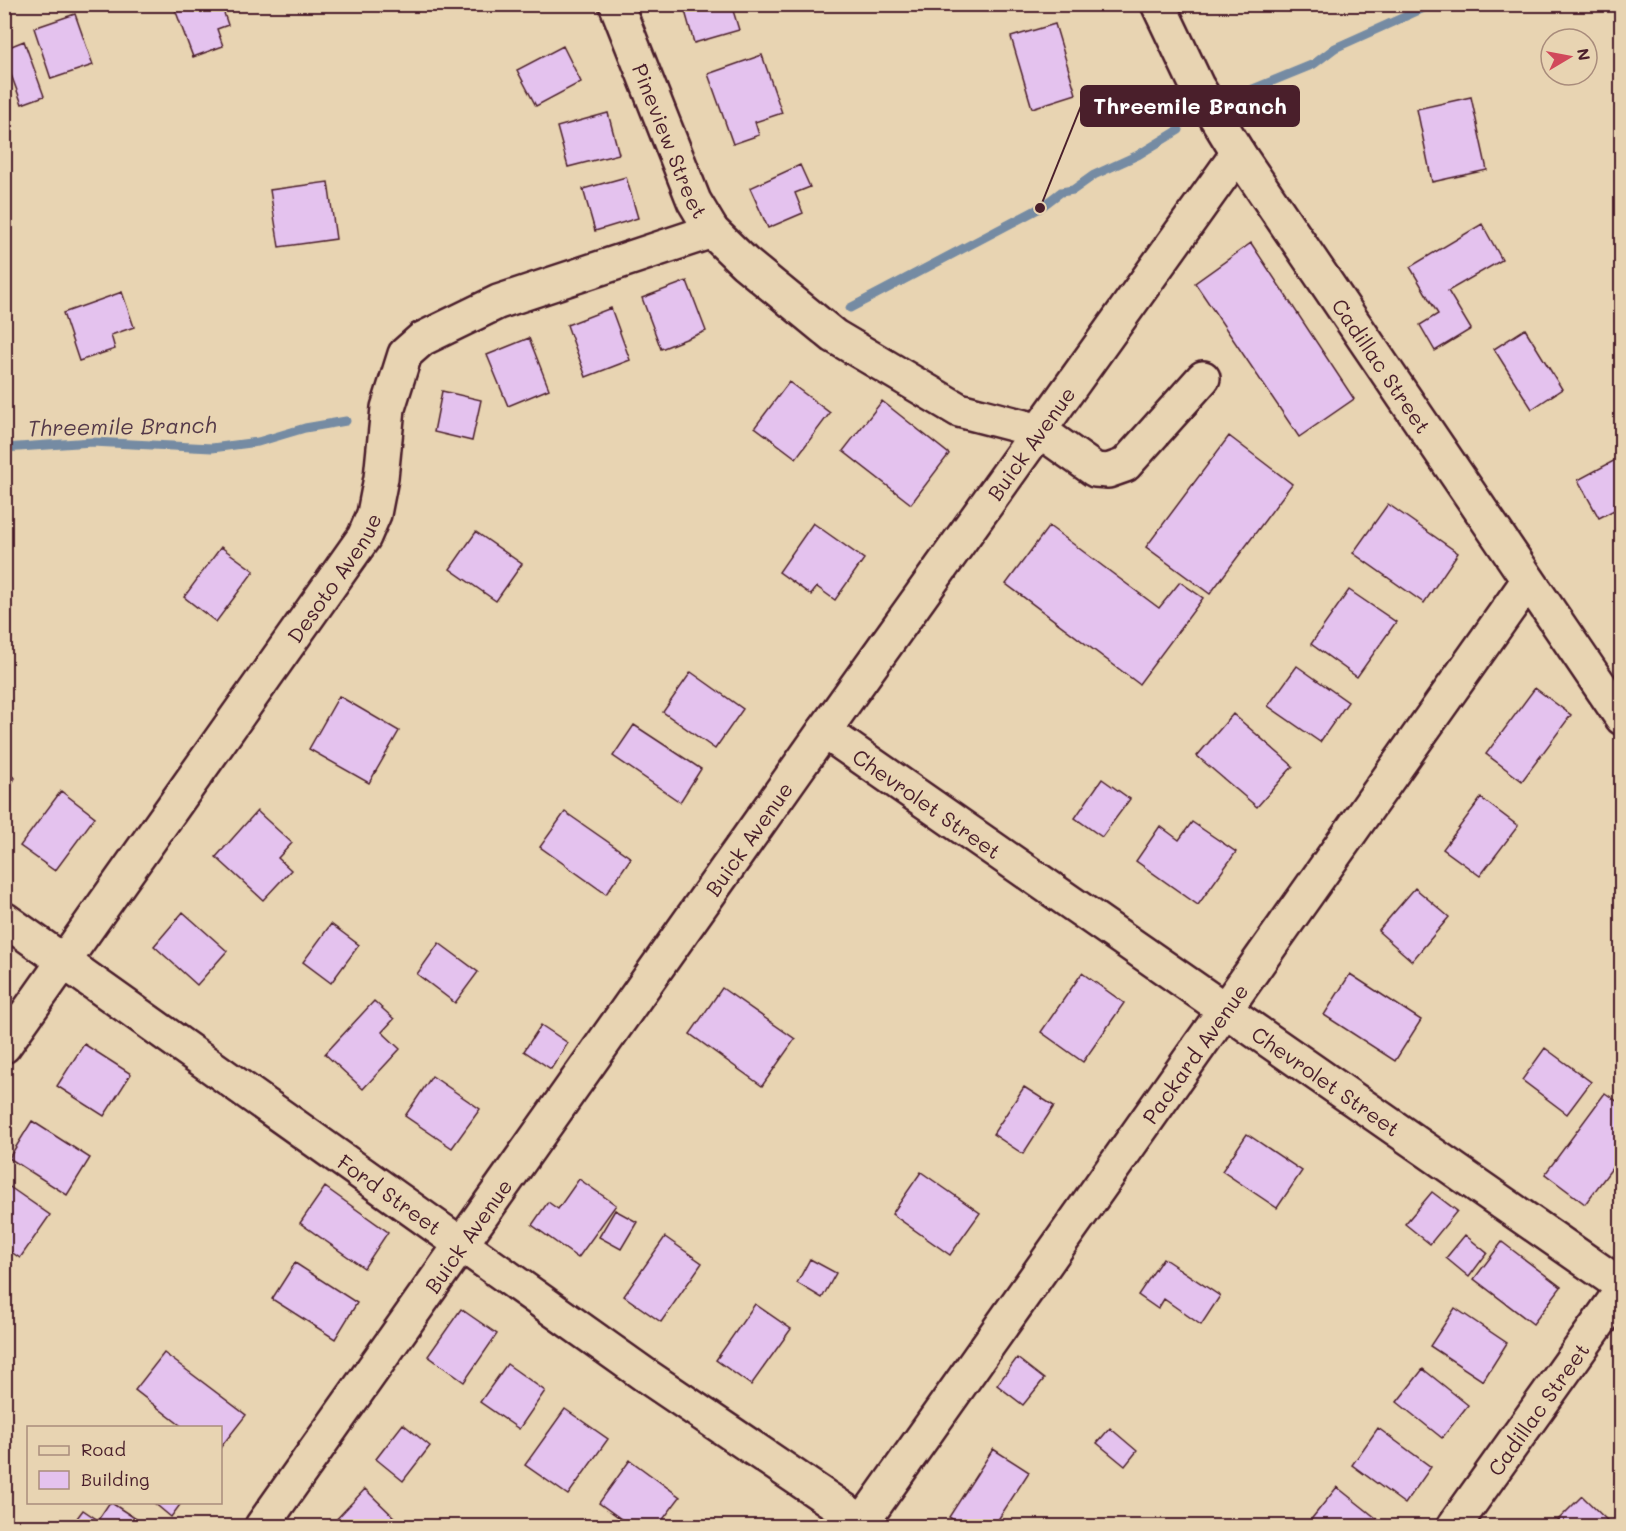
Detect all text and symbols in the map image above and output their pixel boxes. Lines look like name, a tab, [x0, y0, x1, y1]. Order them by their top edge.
north arrow	[1539, 27, 1599, 87]
text: N	[1573, 46, 1596, 62]
street label: Pineview Street	[627, 59, 714, 223]
callout: Threemile Branch	[1081, 86, 1299, 126]
text: Threemile Branch	[1093, 91, 1287, 120]
street label: Cadillac Street	[1327, 293, 1438, 438]
street label: Buick Avenue	[980, 381, 1080, 505]
water label: Threemile Branch	[27, 410, 217, 442]
street label: Desoto Avenue	[280, 509, 386, 648]
street label: Chevrolet Street	[848, 742, 1007, 864]
street label: Buick Avenue	[698, 776, 798, 901]
street label: Packard Avenue	[1135, 978, 1253, 1129]
street label: Chevrolet Street	[1247, 1019, 1406, 1142]
street label: Ford Street	[333, 1147, 448, 1240]
street label: Buick Avenue	[418, 1173, 517, 1298]
street label: Cadillac Street	[1481, 1337, 1594, 1481]
legend	[27, 1426, 222, 1504]
text: Road	[81, 1437, 126, 1461]
text: Building	[81, 1467, 149, 1491]

